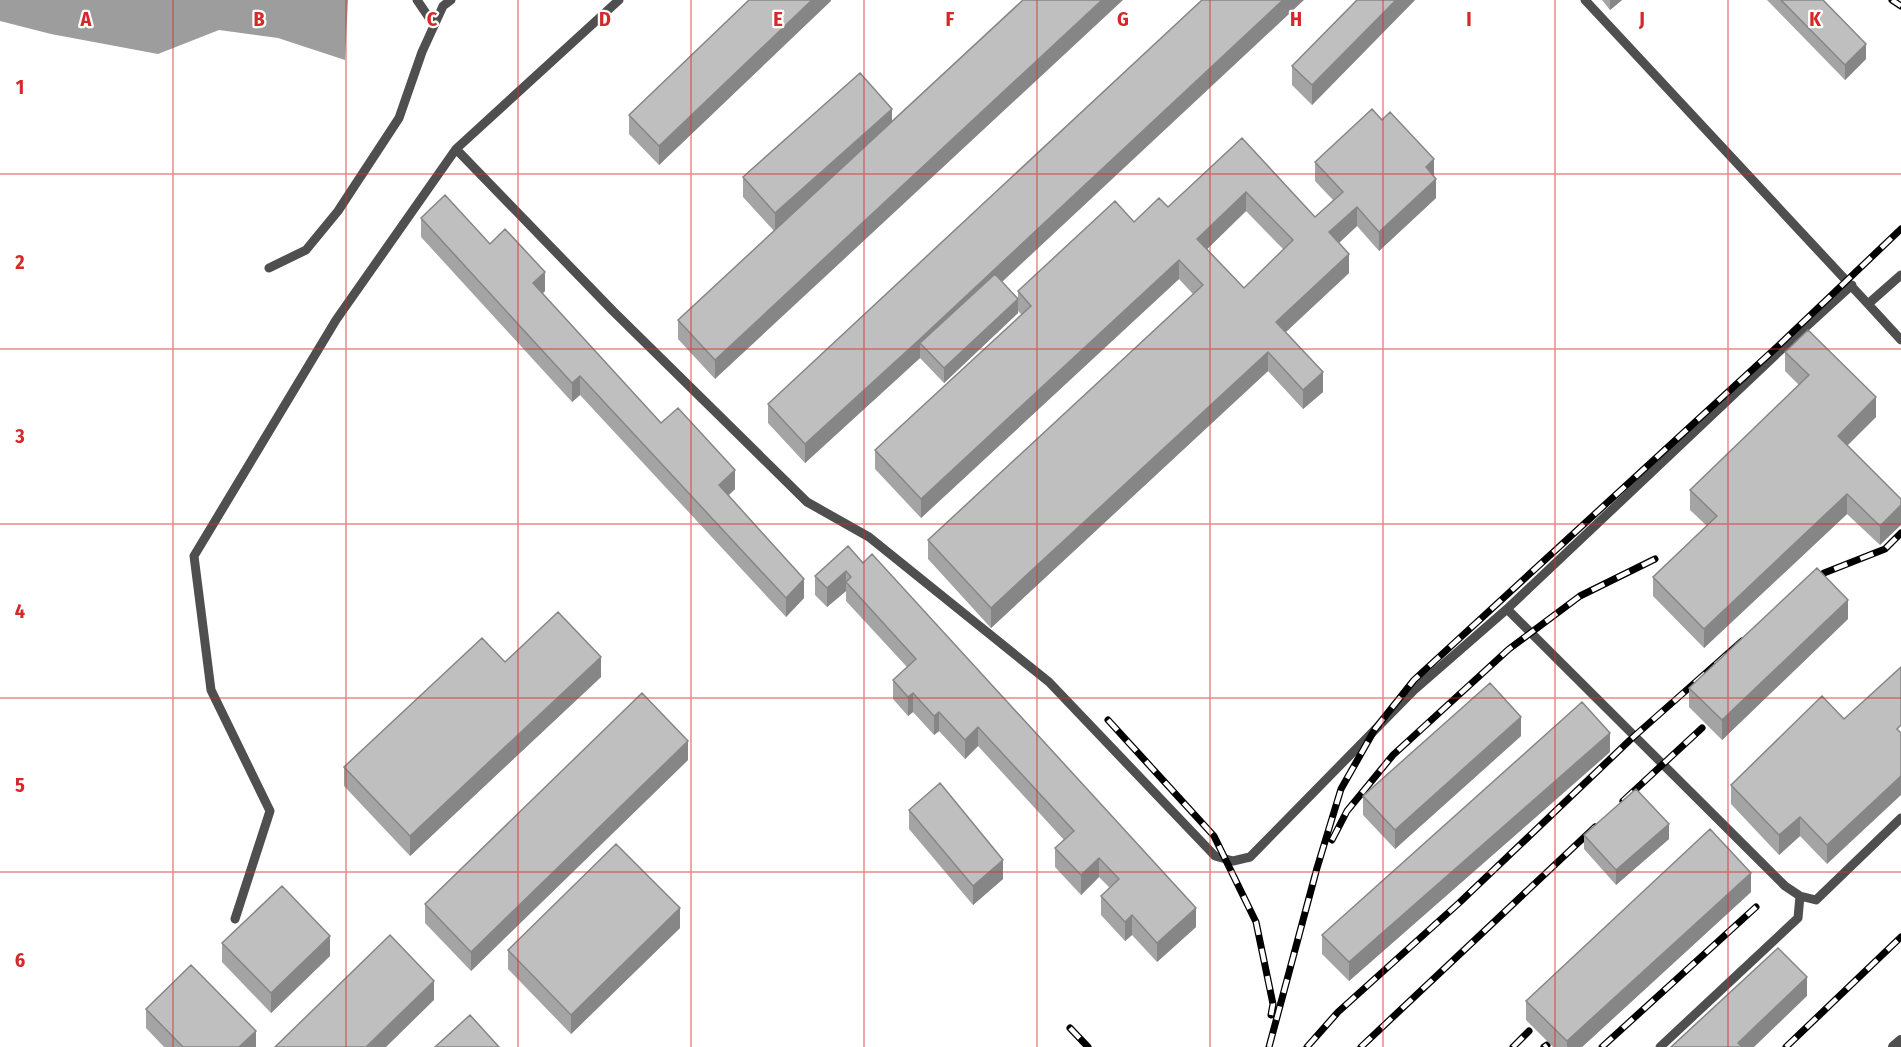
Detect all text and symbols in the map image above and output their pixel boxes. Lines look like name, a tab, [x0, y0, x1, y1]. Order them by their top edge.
text: A	[80, 7, 93, 31]
text: B	[253, 7, 265, 31]
text: C	[427, 7, 438, 31]
text: D	[599, 7, 611, 31]
text: E	[773, 7, 783, 31]
text: F	[946, 7, 955, 31]
text: G	[1117, 7, 1129, 31]
text: H	[1290, 7, 1302, 31]
text: I	[1466, 7, 1472, 31]
text: J	[1638, 7, 1645, 31]
text: K	[1809, 7, 1821, 31]
text: 1	[16, 75, 24, 99]
text: 2	[14, 250, 25, 274]
text: 3	[14, 424, 25, 448]
text: 4	[15, 599, 25, 623]
text: 5	[15, 773, 25, 797]
text: 6	[15, 948, 25, 972]

